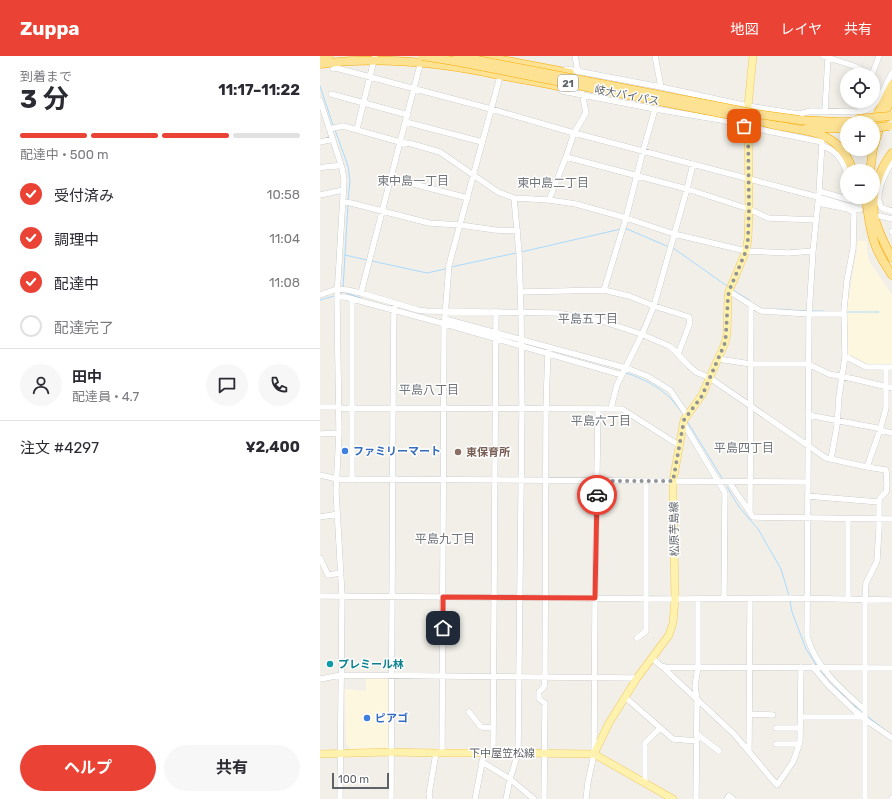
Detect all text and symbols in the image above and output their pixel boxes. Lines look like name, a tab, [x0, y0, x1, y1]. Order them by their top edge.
text: Zuppa	[20, 17, 80, 40]
text: 地図	[730, 21, 758, 38]
text: レイヤ	[780, 21, 822, 38]
text: 共有	[844, 21, 872, 38]
map controls	[840, 68, 880, 204]
button: locate	[840, 68, 880, 108]
text: 到着まで	[20, 69, 72, 84]
road number: 21	[558, 75, 578, 91]
text: 11:17–11:22	[218, 81, 300, 99]
street label: 岐大バイパス	[593, 83, 660, 108]
text: 3 分	[20, 84, 69, 115]
pin	[727, 109, 761, 143]
icon: bag	[733, 115, 755, 137]
button: +	[840, 116, 880, 156]
text: 配達中 · 500 m	[20, 147, 109, 162]
button: −	[840, 164, 880, 204]
district label: 東中島一丁目	[377, 174, 449, 188]
district label: 東中島二丁目	[517, 176, 589, 190]
icon: check	[20, 183, 42, 205]
text: 受付済み	[54, 187, 114, 205]
text: 10:58	[267, 187, 300, 202]
icon: check	[20, 227, 42, 249]
text: 調理中	[54, 231, 99, 249]
text: 11:04	[269, 231, 300, 246]
icon: check	[20, 271, 42, 293]
text: 配達中	[54, 275, 99, 293]
text: 11:08	[269, 275, 300, 290]
district label: 平島五丁目	[558, 312, 618, 326]
text: 配達完了	[54, 319, 114, 337]
button: person	[20, 364, 62, 406]
button: chat	[206, 364, 248, 406]
button: phone	[258, 364, 300, 406]
text: 田中	[72, 368, 102, 386]
district label: 平島八丁目	[399, 383, 459, 397]
text: 配達員 · 4.7	[72, 389, 139, 404]
district label: 平島六丁目	[571, 414, 631, 428]
text: ¥2,400	[245, 438, 300, 456]
text: 注文 #4297	[20, 439, 99, 457]
district label: 平島四丁目	[714, 441, 774, 455]
place label: ファミリーマート	[353, 445, 441, 458]
marker: ファミリーマート	[340, 446, 350, 456]
place label: 東保育所	[466, 446, 510, 459]
marker: 東保育所	[453, 447, 463, 457]
courier	[577, 475, 617, 515]
icon: car	[586, 484, 608, 506]
street label: 松原芋島線	[668, 501, 681, 557]
district label: 平島九丁目	[415, 532, 475, 546]
pin	[426, 611, 460, 645]
icon: home	[432, 617, 454, 639]
place label: プレミール林	[338, 658, 404, 671]
marker: プレミール林	[325, 659, 335, 669]
place label: ピアゴ	[375, 712, 408, 725]
marker: ピアゴ	[362, 713, 372, 723]
button: ヘルプ	[20, 745, 156, 791]
button: 共有	[164, 745, 300, 791]
street label: 下中屋笠松線	[469, 747, 535, 760]
scale bar	[332, 771, 389, 790]
text: 100 m	[338, 773, 369, 786]

